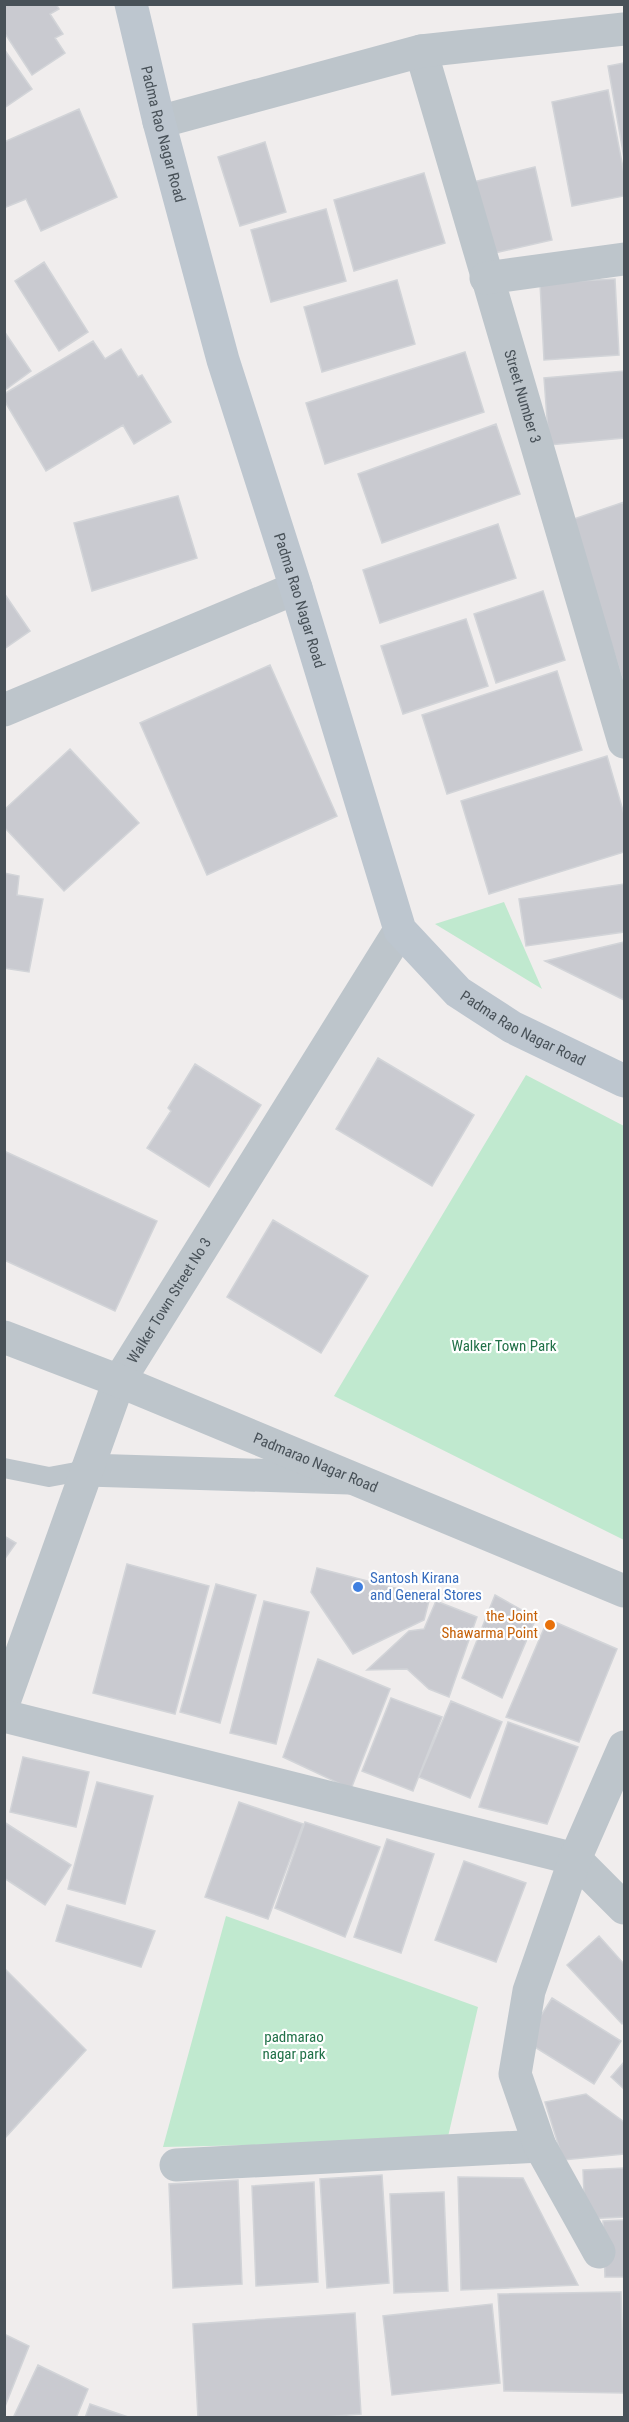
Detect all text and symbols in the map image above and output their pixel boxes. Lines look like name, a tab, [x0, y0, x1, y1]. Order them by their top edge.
street label: Padma Rao Nagar Road	[137, 64, 189, 204]
street label: Street Number 3	[500, 348, 545, 445]
street label: Padma Rao Nagar Road	[270, 531, 329, 670]
street label: Padma Rao Nagar Road	[457, 987, 588, 1070]
street label: Walker Town Street No 3	[123, 1234, 215, 1366]
park label: Walker Town Park	[452, 1337, 557, 1355]
street label: Padmarao Nagar Road	[251, 1429, 380, 1497]
place label: Santosh Kirana and General Stores	[370, 1569, 482, 1604]
marker: Santosh Kirana and General Stores	[351, 1580, 365, 1594]
place label: the Joint Shawarma Point	[441, 1607, 538, 1642]
marker: the Joint Shawarma Point	[543, 1618, 557, 1632]
park label: padmarao nagar park	[263, 2028, 326, 2063]

